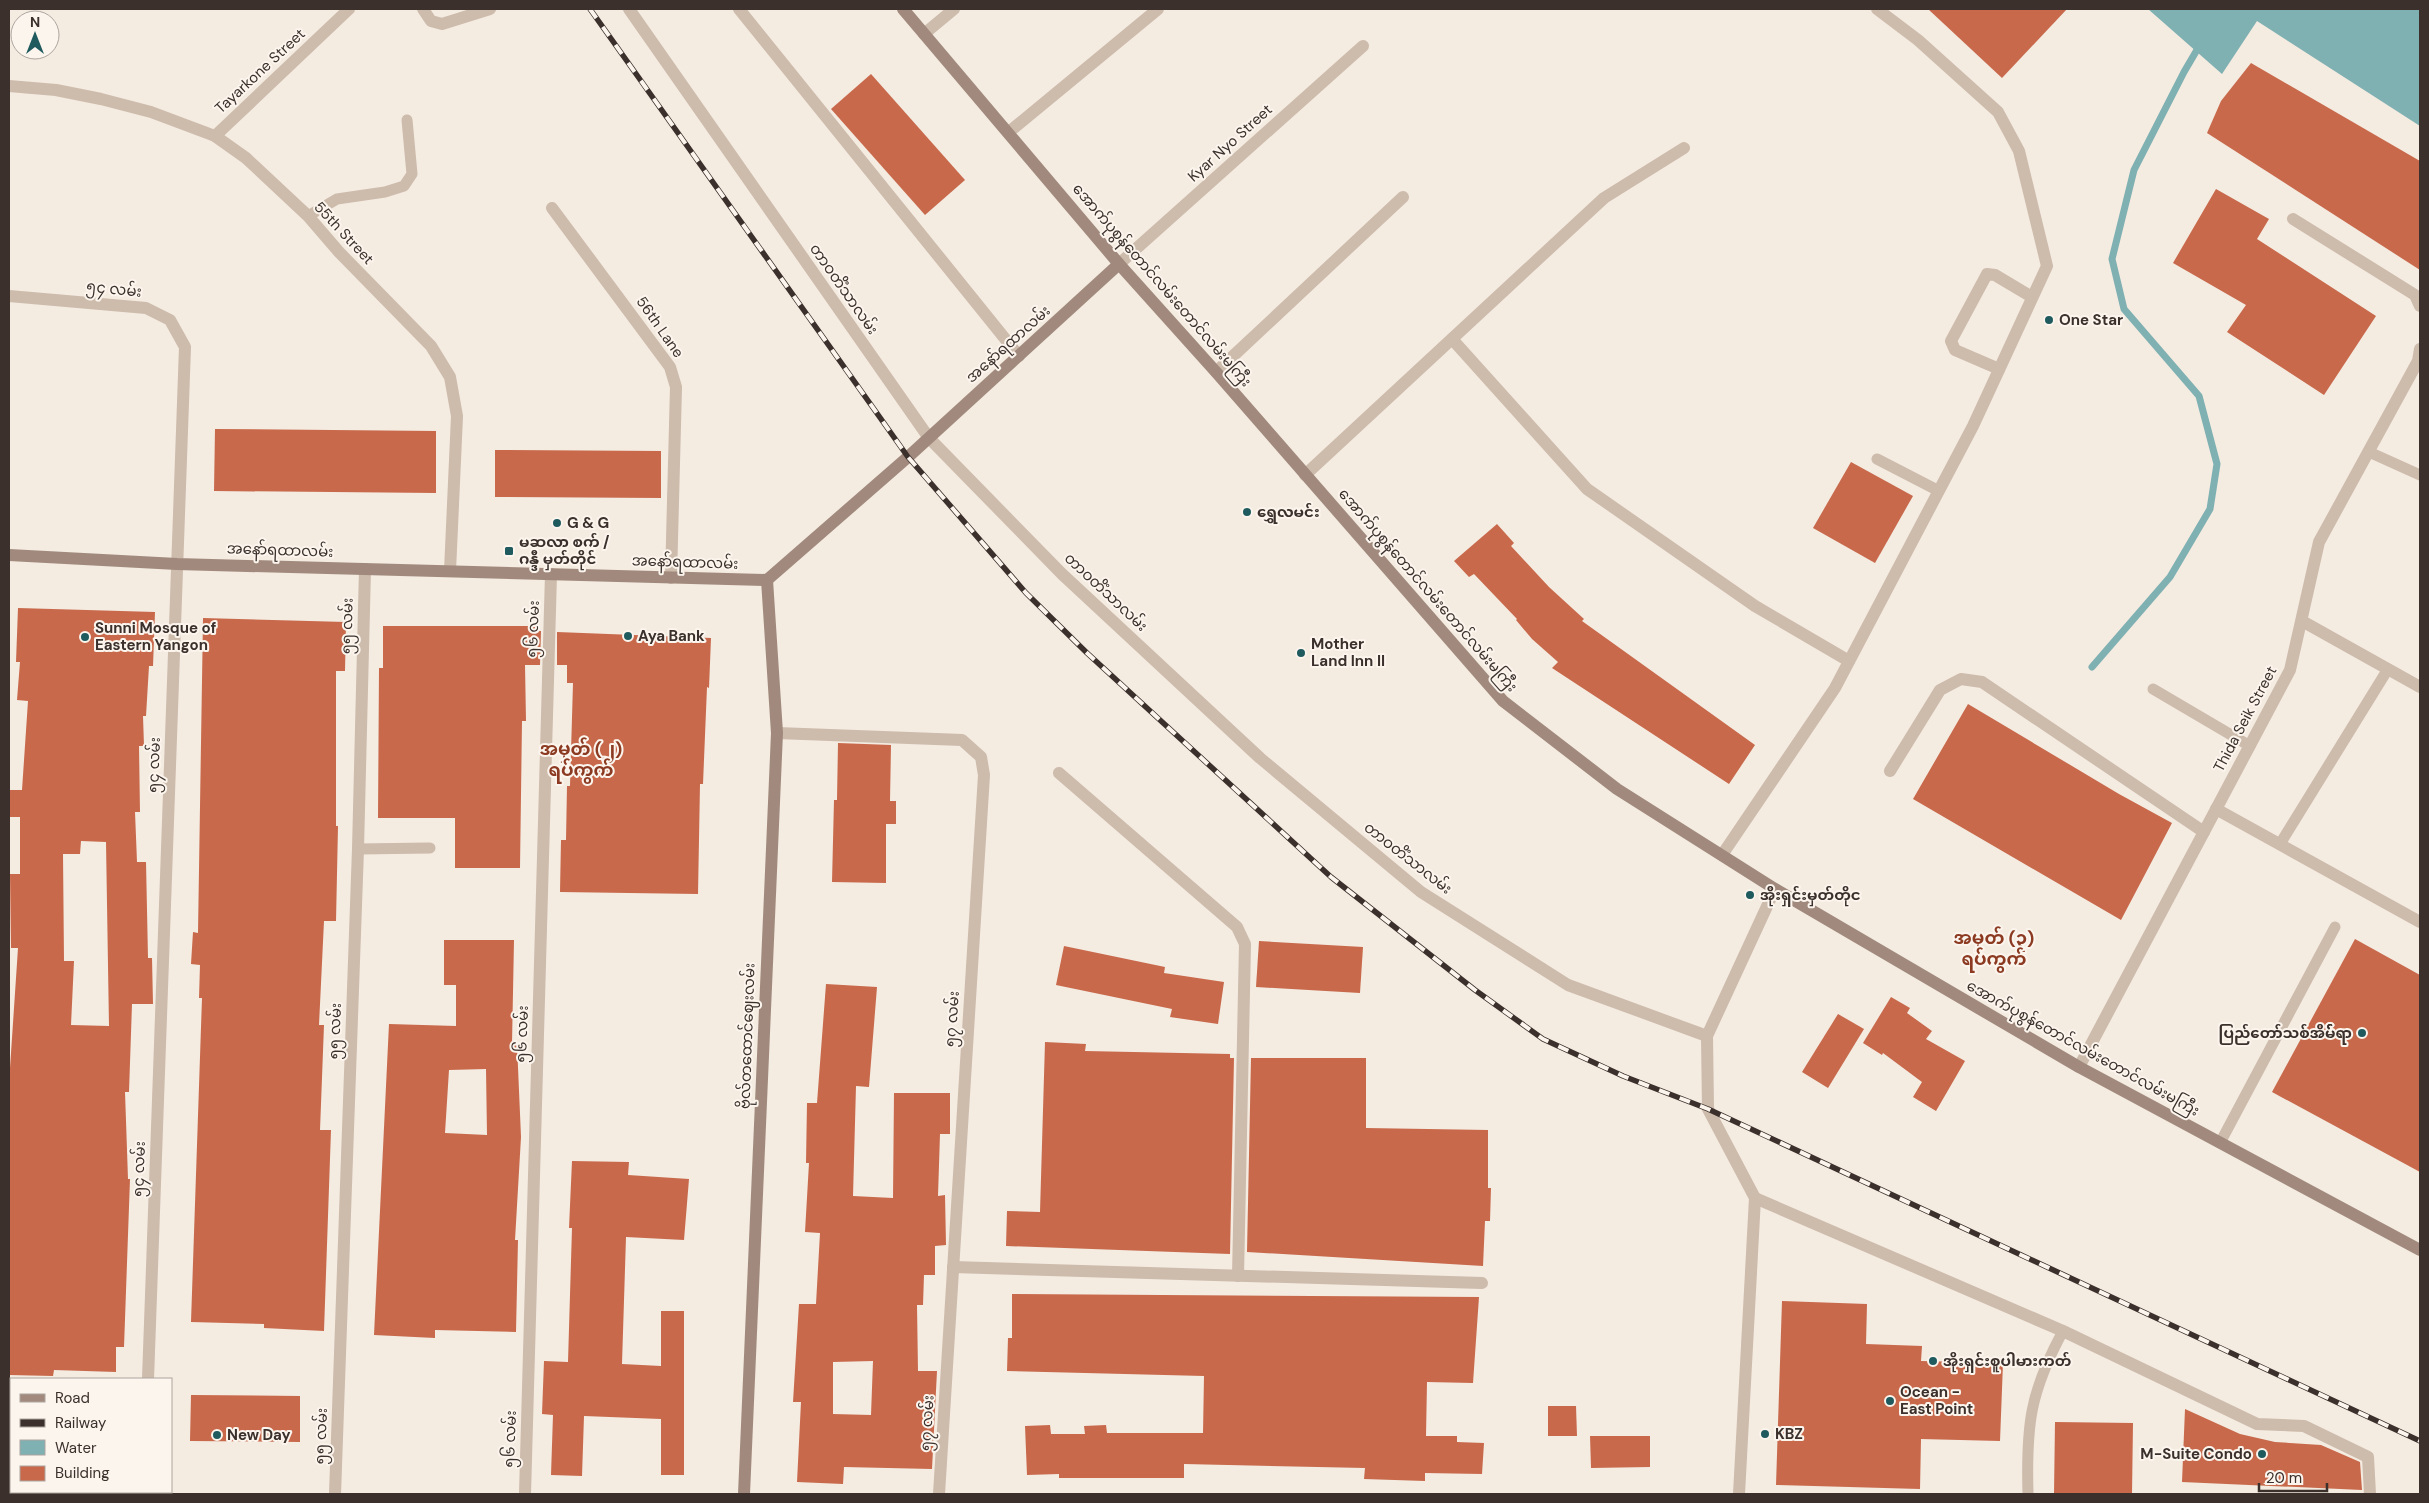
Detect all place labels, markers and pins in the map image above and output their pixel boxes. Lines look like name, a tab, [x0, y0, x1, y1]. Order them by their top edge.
place label: One Star	[2059, 310, 2123, 330]
marker: One Star	[2043, 314, 2055, 326]
place label: ရွှေလမင်း	[1257, 502, 1320, 524]
marker: ရွှေလမင်း	[1241, 506, 1253, 518]
place label: G & G	[567, 513, 609, 533]
marker: G & G	[551, 517, 563, 529]
place label: မဆလာ စက် / ဂန္ဒီ မှတ်တိုင်	[519, 532, 610, 571]
marker: မဆလာ စက် / ဂန္ဒီ မှတ်တိုင်	[503, 545, 515, 557]
place label: Sunni Mosque of Eastern Yangon	[95, 618, 216, 655]
place label: Aya Bank	[638, 626, 705, 646]
marker: Aya Bank	[622, 630, 634, 642]
marker: Sunni Mosque of Eastern Yangon	[79, 631, 91, 643]
place label: Mother Land Inn II	[1311, 634, 1385, 671]
marker: Mother Land Inn II	[1295, 647, 1307, 659]
place label: အိုးရှင်းမှတ်တိုင	[1760, 885, 1861, 907]
marker: အိုးရှင်းမှတ်တိုင	[1744, 889, 1756, 901]
place label: ပြည်တော်သစ်အိမ််ရာ	[2219, 1023, 2352, 1045]
marker: ပြည်တော်သစ်အိမ််ရာ	[2356, 1027, 2368, 1039]
place label: အိုးရှင်းစူပါမားကတ်	[1943, 1351, 2071, 1373]
marker: အိုးရှင်းစူပါမားကတ်	[1927, 1355, 1939, 1367]
place label: Ocean - East Point	[1900, 1382, 1973, 1419]
marker: Ocean - East Point	[1884, 1395, 1896, 1407]
place label: KBZ	[1775, 1424, 1803, 1444]
place label: New Day	[227, 1425, 291, 1445]
marker: KBZ	[1759, 1428, 1771, 1440]
marker: New Day	[211, 1429, 223, 1441]
place label: M-Suite Condo	[2140, 1444, 2252, 1464]
marker: M-Suite Condo	[2256, 1448, 2268, 1460]

